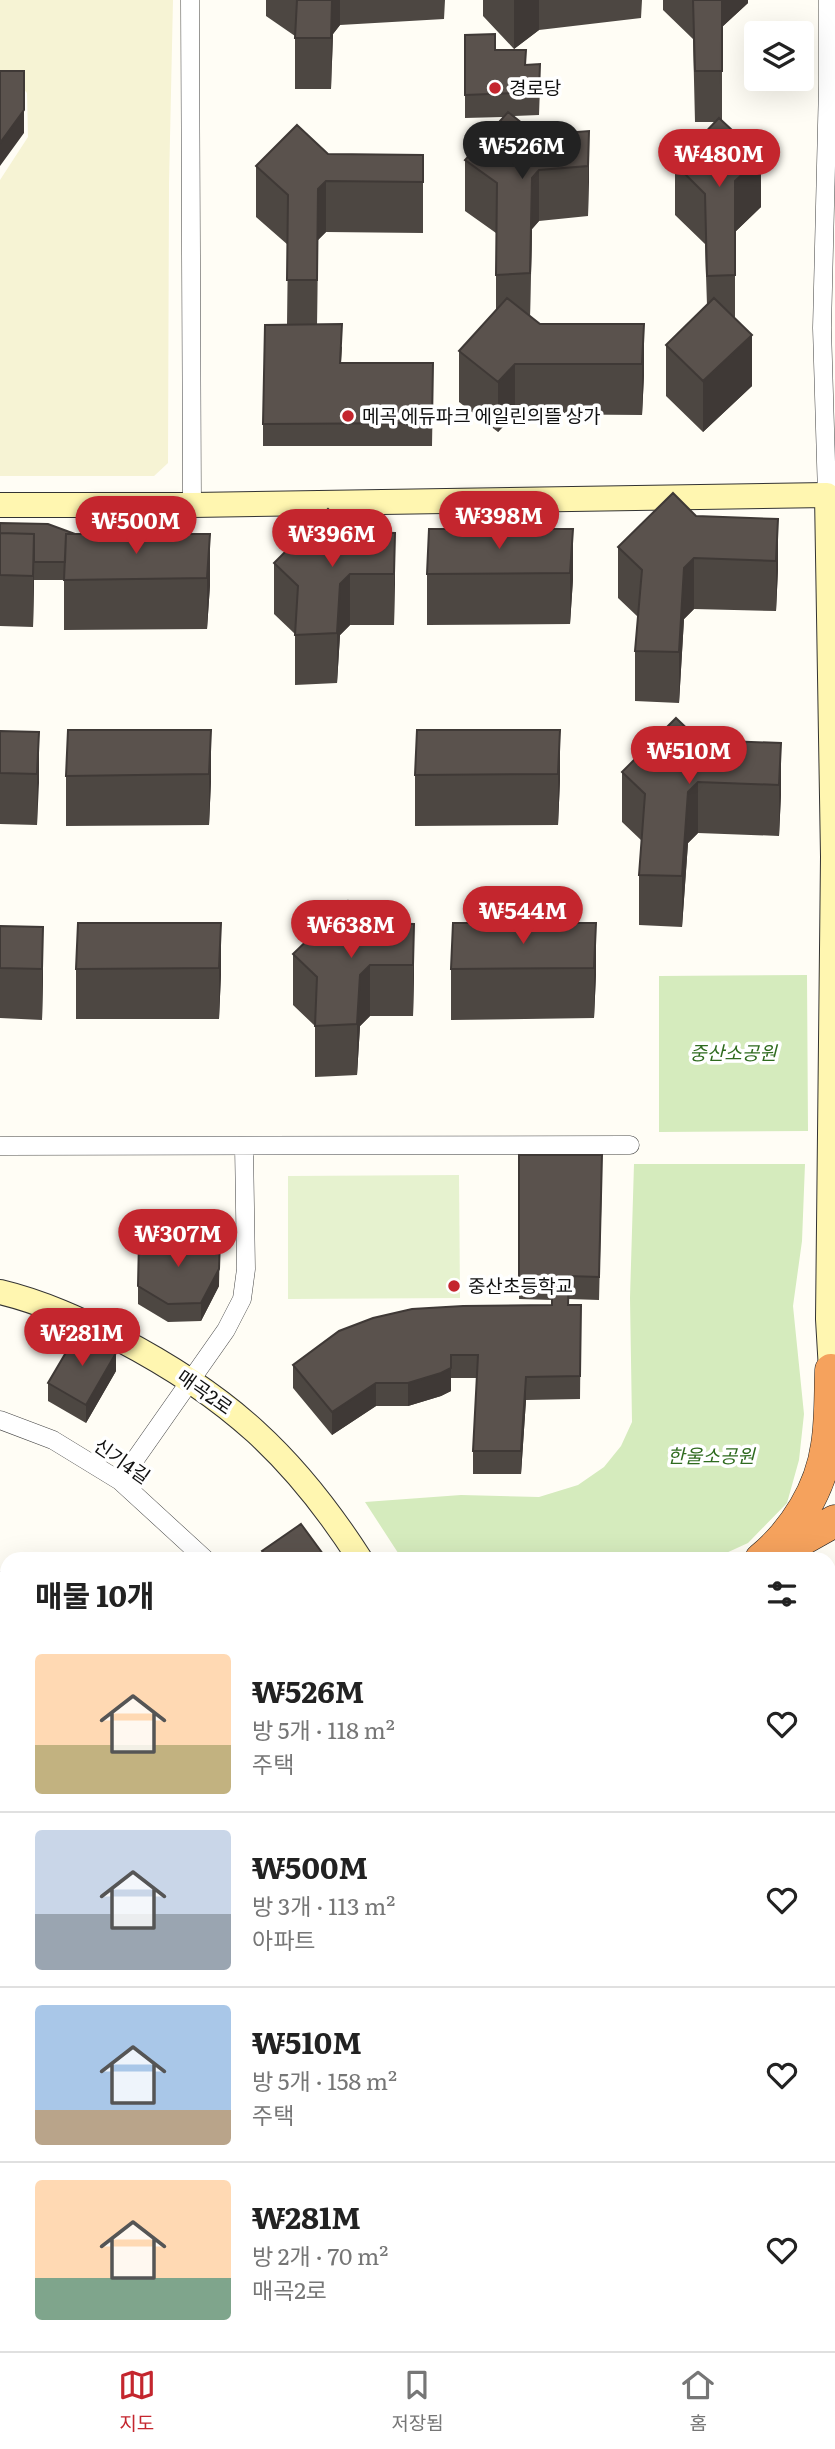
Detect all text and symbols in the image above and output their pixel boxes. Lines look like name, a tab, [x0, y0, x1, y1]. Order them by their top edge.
map controls	[744, 21, 814, 91]
button: layers	[744, 21, 814, 91]
place label: 경로당	[509, 73, 561, 101]
marker: 경로당	[487, 80, 503, 96]
pin: ₩526M	[473, 122, 571, 181]
text: ₩526M	[479, 127, 565, 161]
pin: ₩480M	[670, 130, 768, 189]
text: ₩480M	[674, 135, 764, 169]
place label: 메곡 에듀파크 에일린의뜰 상가	[362, 401, 601, 429]
marker: 메곡 에듀파크 에일린의뜰 상가	[340, 408, 356, 424]
pin: ₩398M	[450, 491, 548, 551]
pin: ₩500M	[87, 496, 185, 556]
text: ₩398M	[455, 497, 543, 531]
text: ₩500M	[92, 502, 180, 536]
pin: ₩396M	[283, 510, 381, 569]
text: ₩396M	[288, 515, 376, 549]
pin: ₩510M	[640, 726, 738, 786]
text: ₩510M	[647, 732, 731, 766]
pin: ₩544M	[474, 886, 572, 946]
text: ₩544M	[479, 892, 567, 926]
pin: ₩638M	[302, 900, 400, 960]
text: ₩638M	[307, 906, 395, 940]
park label: 중산소공원	[689, 1038, 778, 1066]
pin: ₩307M	[129, 1210, 227, 1269]
text: ₩307M	[134, 1215, 222, 1249]
place label: 중산초등학교	[468, 1271, 573, 1299]
marker: 중산초등학교	[446, 1278, 462, 1294]
pin: ₩281M	[33, 1308, 131, 1368]
text: ₩281M	[40, 1314, 124, 1348]
street label: 매곡2로	[172, 1362, 239, 1420]
street label: 신기4길	[89, 1431, 156, 1490]
park label: 한울소공원	[667, 1441, 756, 1469]
text: 매물 10개	[35, 1572, 155, 1616]
icon: filters	[763, 1575, 801, 1613]
text: ₩526M	[252, 1668, 364, 1712]
icon: home	[91, 1682, 175, 1766]
icon: heart	[763, 1705, 801, 1743]
text: 방 5개 · 118 m²	[252, 1712, 395, 1746]
text: 주택	[252, 1746, 294, 1780]
text: ₩500M	[252, 1844, 368, 1888]
icon: home	[91, 1858, 175, 1942]
icon: heart	[763, 1881, 801, 1919]
text: 방 3개 · 113 m²	[252, 1888, 395, 1922]
text: 아파트	[252, 1922, 315, 1956]
text: ₩510M	[252, 2019, 362, 2063]
icon: home	[91, 2033, 175, 2117]
icon: heart	[763, 2056, 801, 2094]
text: 방 5개 · 158 m²	[252, 2063, 397, 2097]
text: 주택	[252, 2097, 294, 2131]
text: ₩281M	[252, 2194, 361, 2238]
icon: home	[91, 2208, 175, 2292]
icon: heart	[763, 2231, 801, 2269]
text: 방 2개 · 70 m²	[252, 2238, 388, 2272]
text: 매곡2로	[252, 2272, 327, 2306]
tab: 지도	[118, 2366, 156, 2436]
tab: 저장됨	[391, 2366, 444, 2436]
tab: 홈	[679, 2366, 717, 2436]

